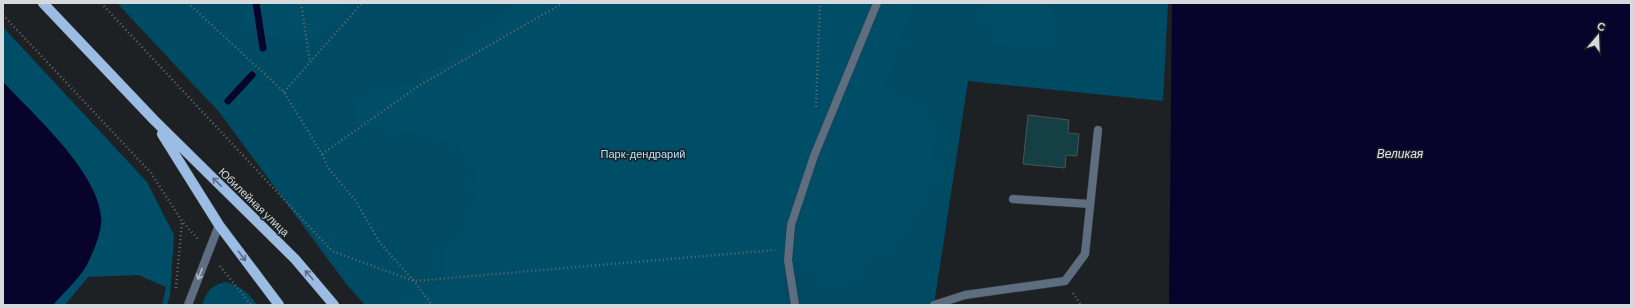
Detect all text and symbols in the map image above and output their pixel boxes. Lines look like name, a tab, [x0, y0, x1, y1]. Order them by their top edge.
north arrow	[1578, 16, 1618, 56]
text: С	[1596, 19, 1607, 34]
water label: Великая	[1377, 146, 1424, 160]
park label: Парк-дендрарий	[601, 147, 685, 160]
street label: Юбилейная улица	[216, 165, 293, 239]
one-way arrow	[212, 178, 222, 187]
one-way arrow	[238, 250, 246, 261]
one-way arrow	[196, 268, 204, 280]
one-way arrow	[304, 270, 313, 280]

